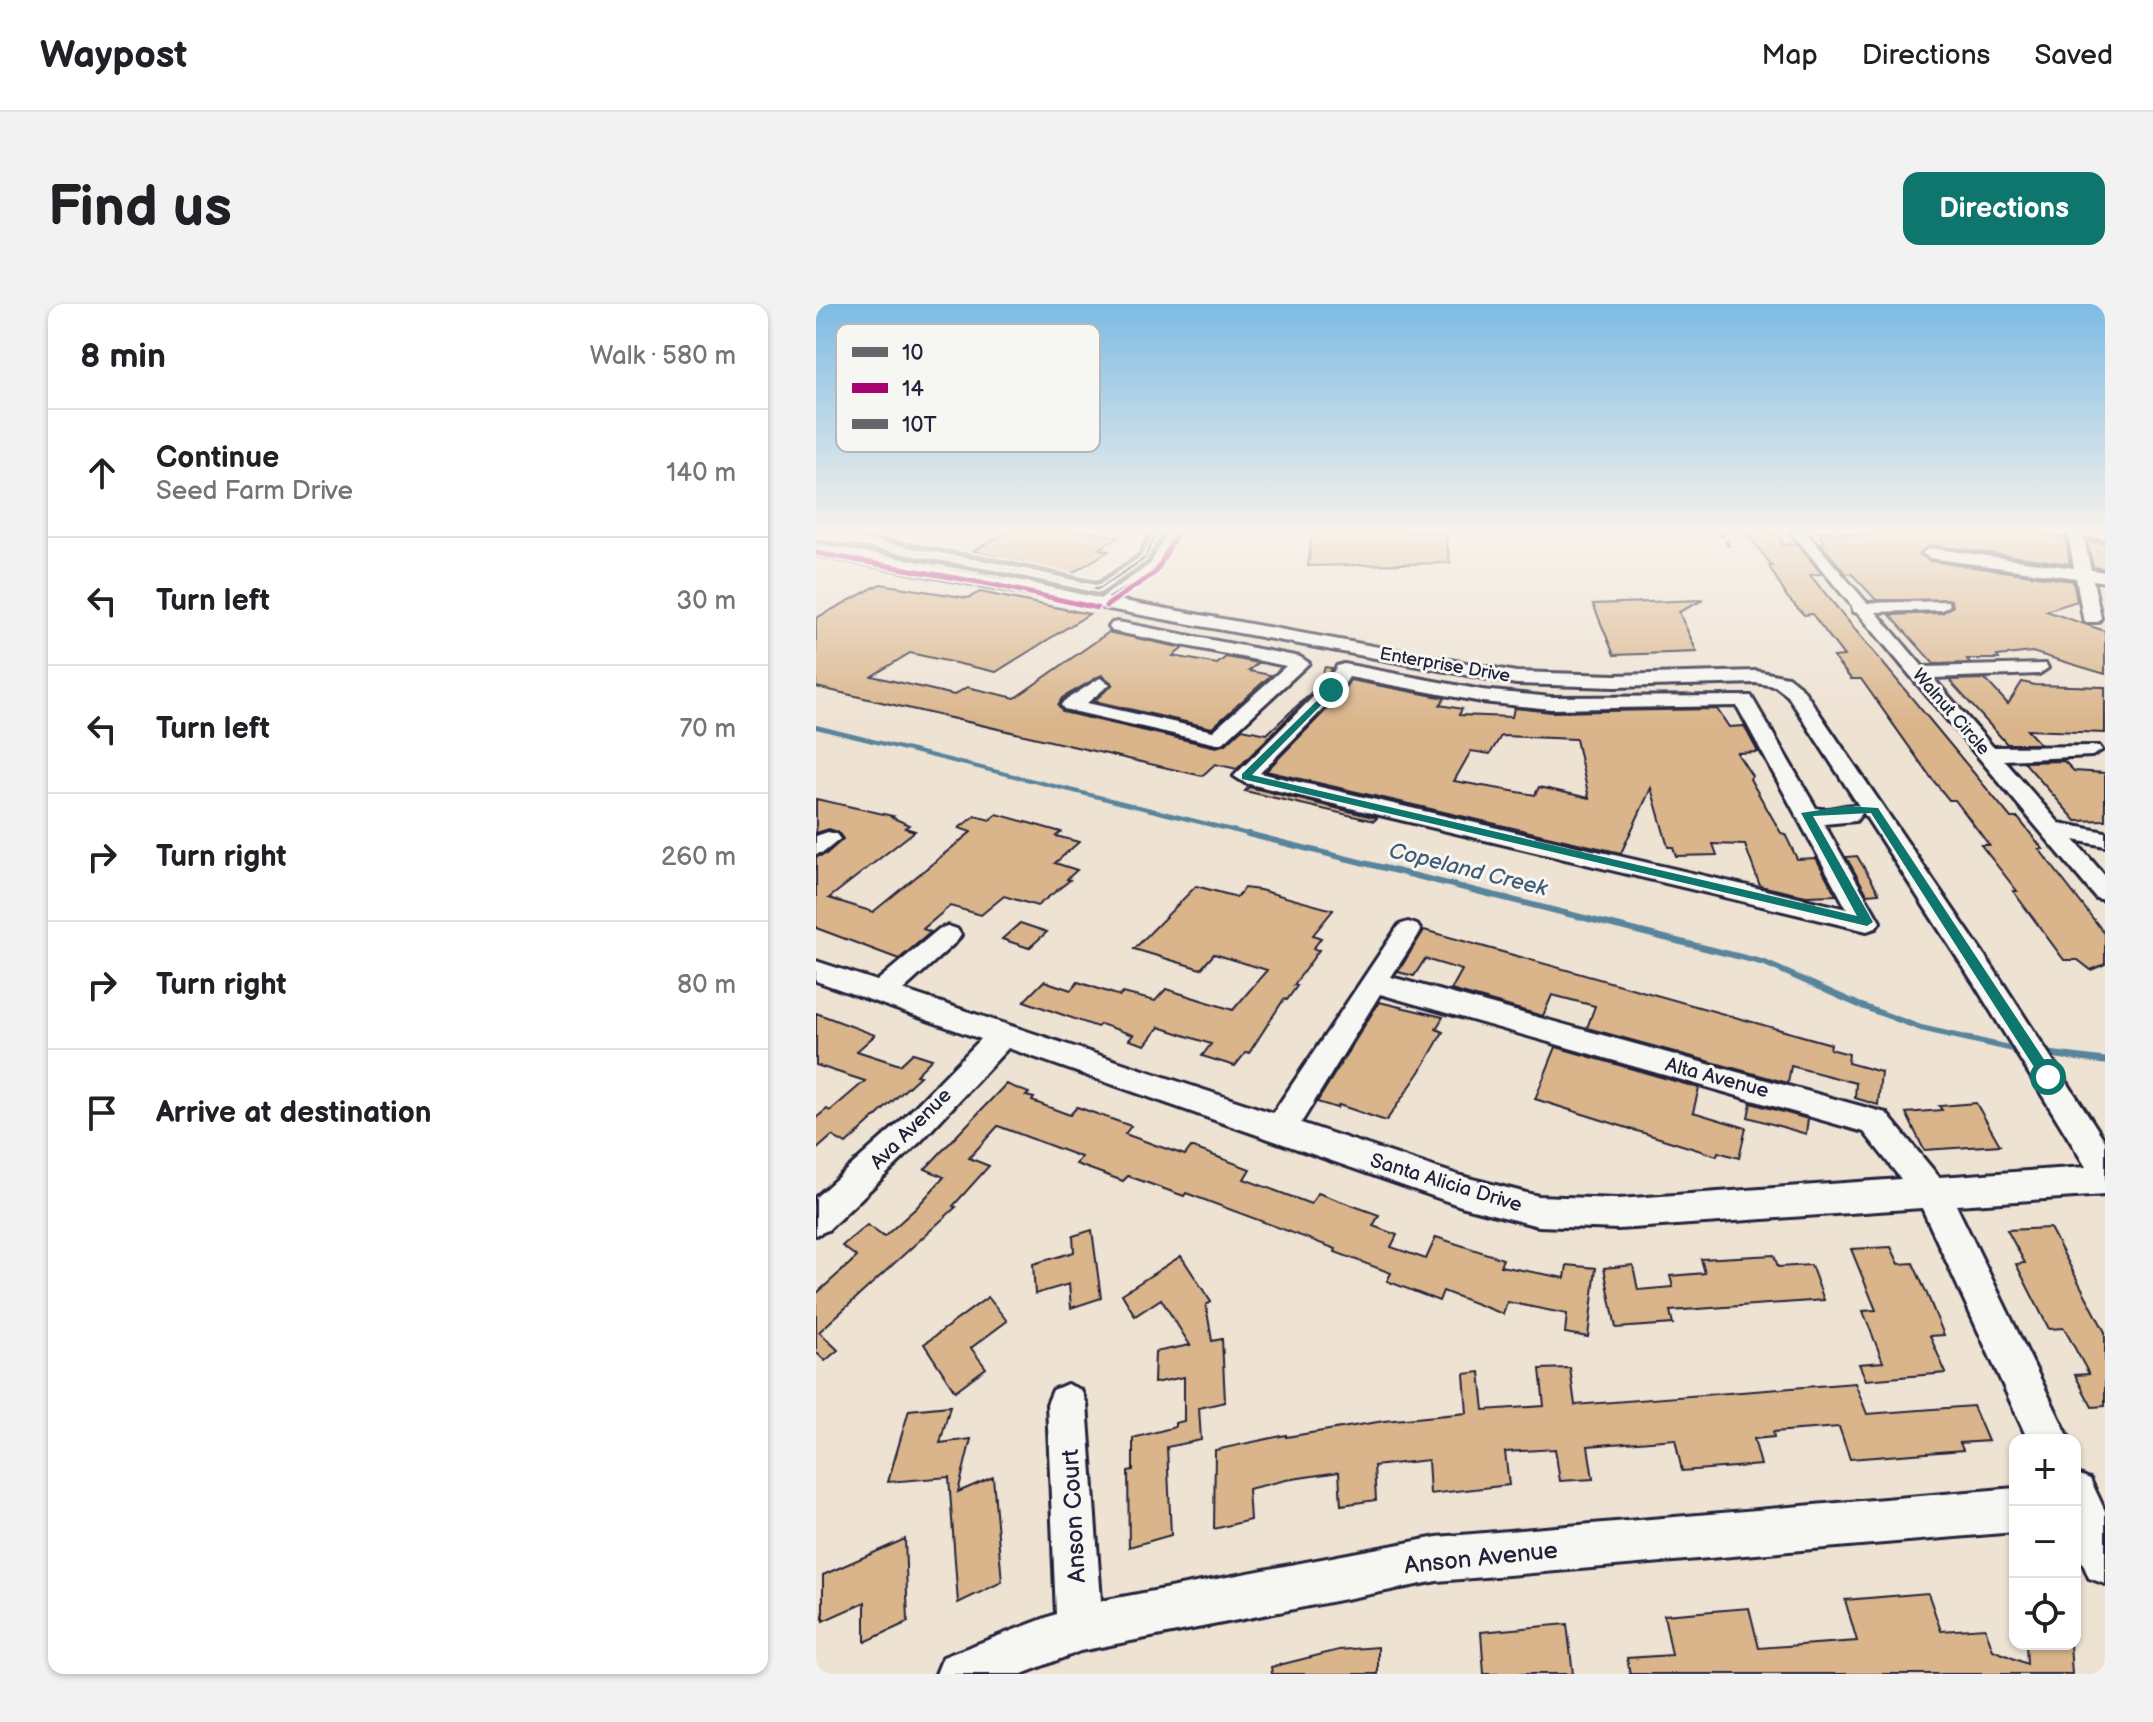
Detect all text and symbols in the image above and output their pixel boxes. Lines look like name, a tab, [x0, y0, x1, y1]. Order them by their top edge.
text: Waypost	[40, 33, 187, 78]
text: Map	[1761, 39, 1818, 72]
text: Directions	[1862, 39, 1990, 72]
text: Saved	[2034, 39, 2113, 72]
button: Directions	[1903, 172, 2105, 245]
text: Find us	[48, 175, 232, 242]
legend	[836, 324, 1100, 452]
text: 8 min	[80, 336, 166, 377]
text: 10	[902, 340, 924, 367]
text: Walk · 580 m	[590, 341, 736, 372]
text: 14	[902, 376, 925, 403]
text: 10T	[902, 412, 937, 439]
text: Continue	[156, 440, 279, 476]
icon: ahead	[80, 451, 124, 495]
text: 140 m	[666, 458, 736, 489]
text: Seed Farm Drive	[156, 476, 353, 507]
icon: left	[80, 579, 124, 623]
text: Turn left	[156, 583, 270, 619]
text: 30 m	[676, 586, 736, 617]
street label: Enterprise Drive	[1378, 643, 1512, 687]
street label: Walnut Circle	[1908, 665, 1994, 760]
route end	[1313, 672, 1349, 708]
icon: left	[80, 707, 124, 751]
text: Turn left	[156, 711, 270, 747]
text: 70 m	[679, 714, 736, 745]
icon: right	[80, 835, 124, 879]
water label: Copeland Creek	[1386, 837, 1551, 903]
text: Turn right	[156, 839, 287, 875]
text: 260 m	[661, 842, 736, 873]
icon: right	[80, 963, 124, 1007]
text: Turn right	[156, 967, 287, 1003]
text: 80 m	[677, 970, 736, 1001]
street label: Alta Avenue	[1663, 1053, 1771, 1103]
route start	[2030, 1059, 2066, 1095]
street label: Ava Avenue	[865, 1083, 957, 1175]
icon: arrive	[80, 1091, 124, 1135]
text: Arrive at destination	[156, 1095, 432, 1131]
street label: Santa Alicia Drive	[1367, 1149, 1525, 1218]
map controls	[2009, 1434, 2081, 1650]
button: +	[2009, 1434, 2081, 1506]
street label: Anson Court	[1056, 1448, 1092, 1584]
button: −	[2009, 1506, 2081, 1578]
street label: Anson Avenue	[1403, 1536, 1559, 1580]
button: locate	[2009, 1578, 2081, 1650]

